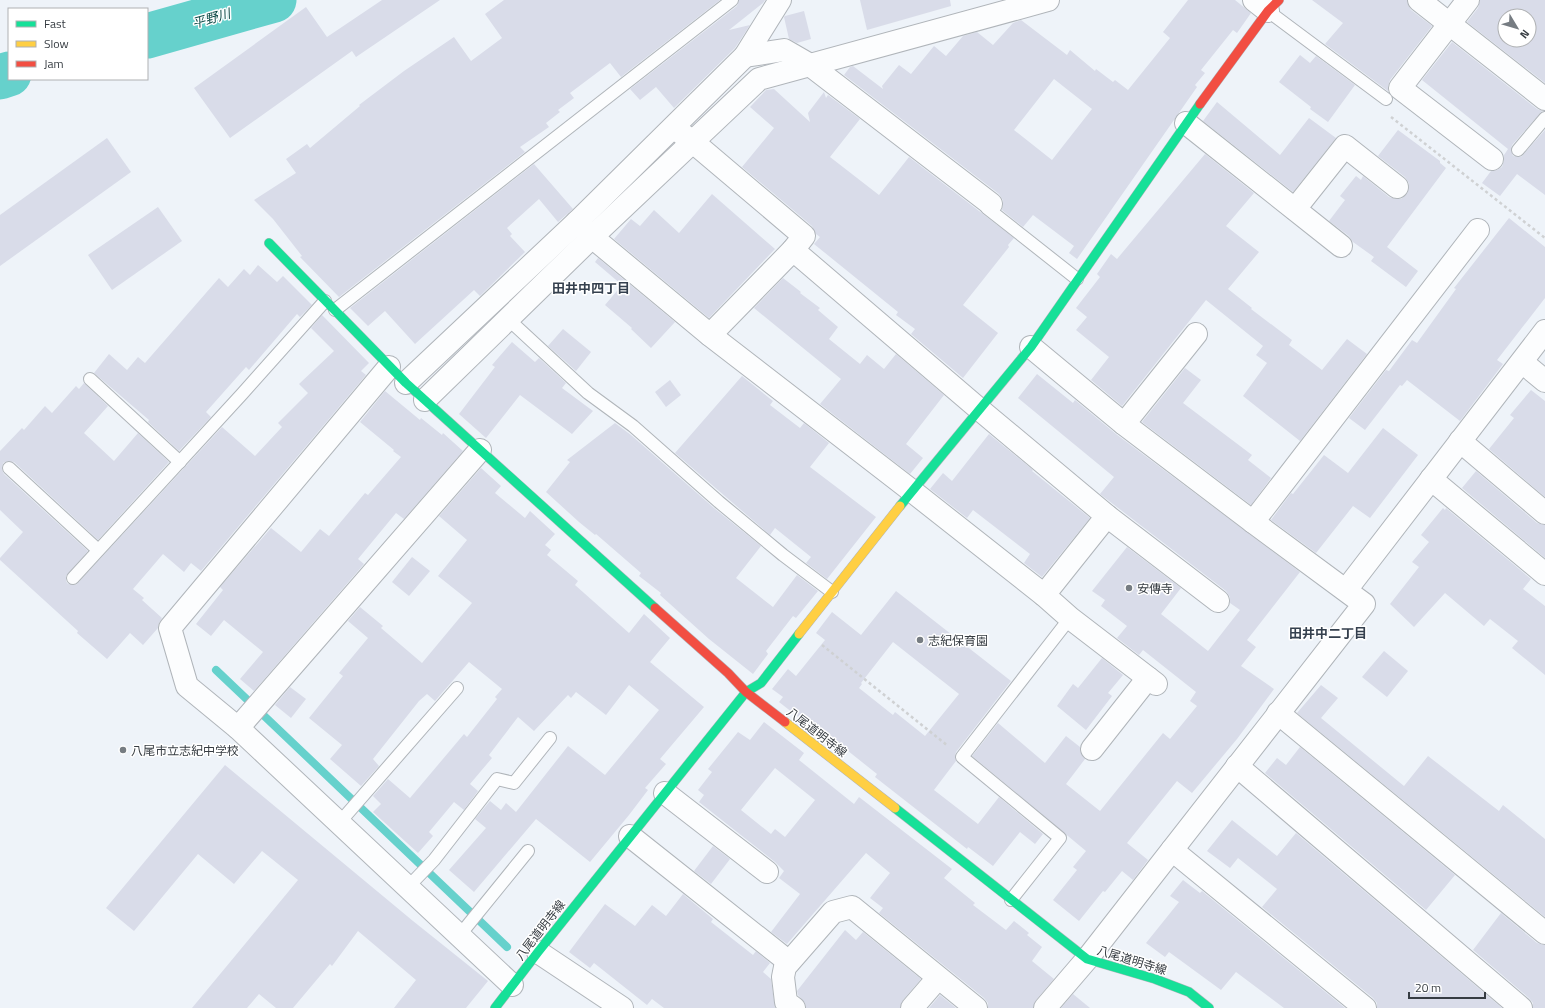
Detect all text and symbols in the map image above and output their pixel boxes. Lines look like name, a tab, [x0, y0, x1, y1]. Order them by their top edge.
water label: 平野川	[189, 2, 234, 33]
legend	[8, 8, 148, 80]
north arrow	[1497, 8, 1537, 48]
text: Fast	[44, 14, 67, 33]
text: N	[1516, 26, 1534, 42]
text: Slow	[44, 34, 69, 53]
text: Jam	[44, 54, 64, 73]
district label: 田井中四丁目	[552, 278, 630, 298]
place label: 安傳寺	[1137, 579, 1173, 598]
marker: 安傳寺	[1124, 583, 1134, 593]
district label: 田井中二丁目	[1289, 623, 1367, 643]
place label: 志紀保育園	[928, 631, 988, 650]
marker: 志紀保育園	[915, 635, 925, 645]
street label: 八尾道明寺線	[783, 702, 851, 762]
place label: 八尾市立志紀中学校	[131, 741, 239, 760]
marker: 八尾市立志紀中学校	[118, 745, 128, 755]
street label: 八尾道明寺線	[510, 896, 570, 964]
street label: 八尾道明寺線	[1095, 940, 1169, 980]
scale bar	[1409, 974, 1485, 1000]
text: 20 m	[1415, 978, 1441, 997]

